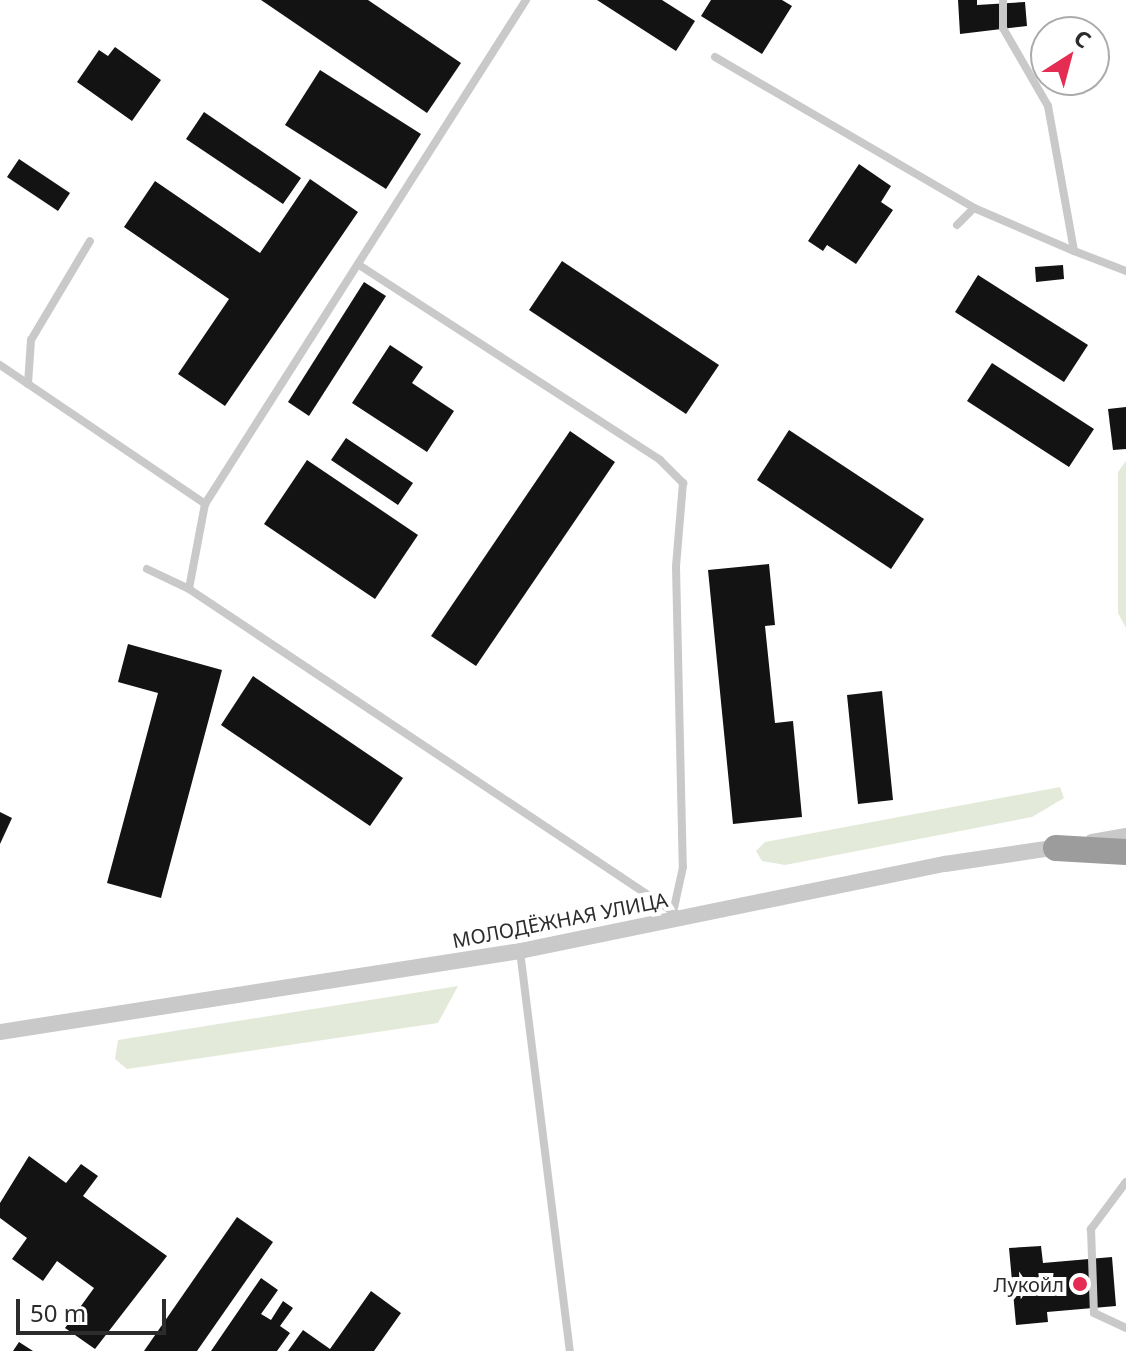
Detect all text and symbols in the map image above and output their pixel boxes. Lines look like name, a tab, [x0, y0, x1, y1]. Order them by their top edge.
north arrow	[1030, 16, 1110, 96]
text: С	[1068, 22, 1097, 55]
street label: МОЛОДЁЖНАЯ УЛИЦА	[450, 887, 670, 953]
place label: Лукойл	[994, 1272, 1064, 1296]
marker: Лукойл	[1071, 1275, 1089, 1293]
scale bar	[20, 1283, 170, 1333]
text: 50 m	[30, 1296, 86, 1329]

